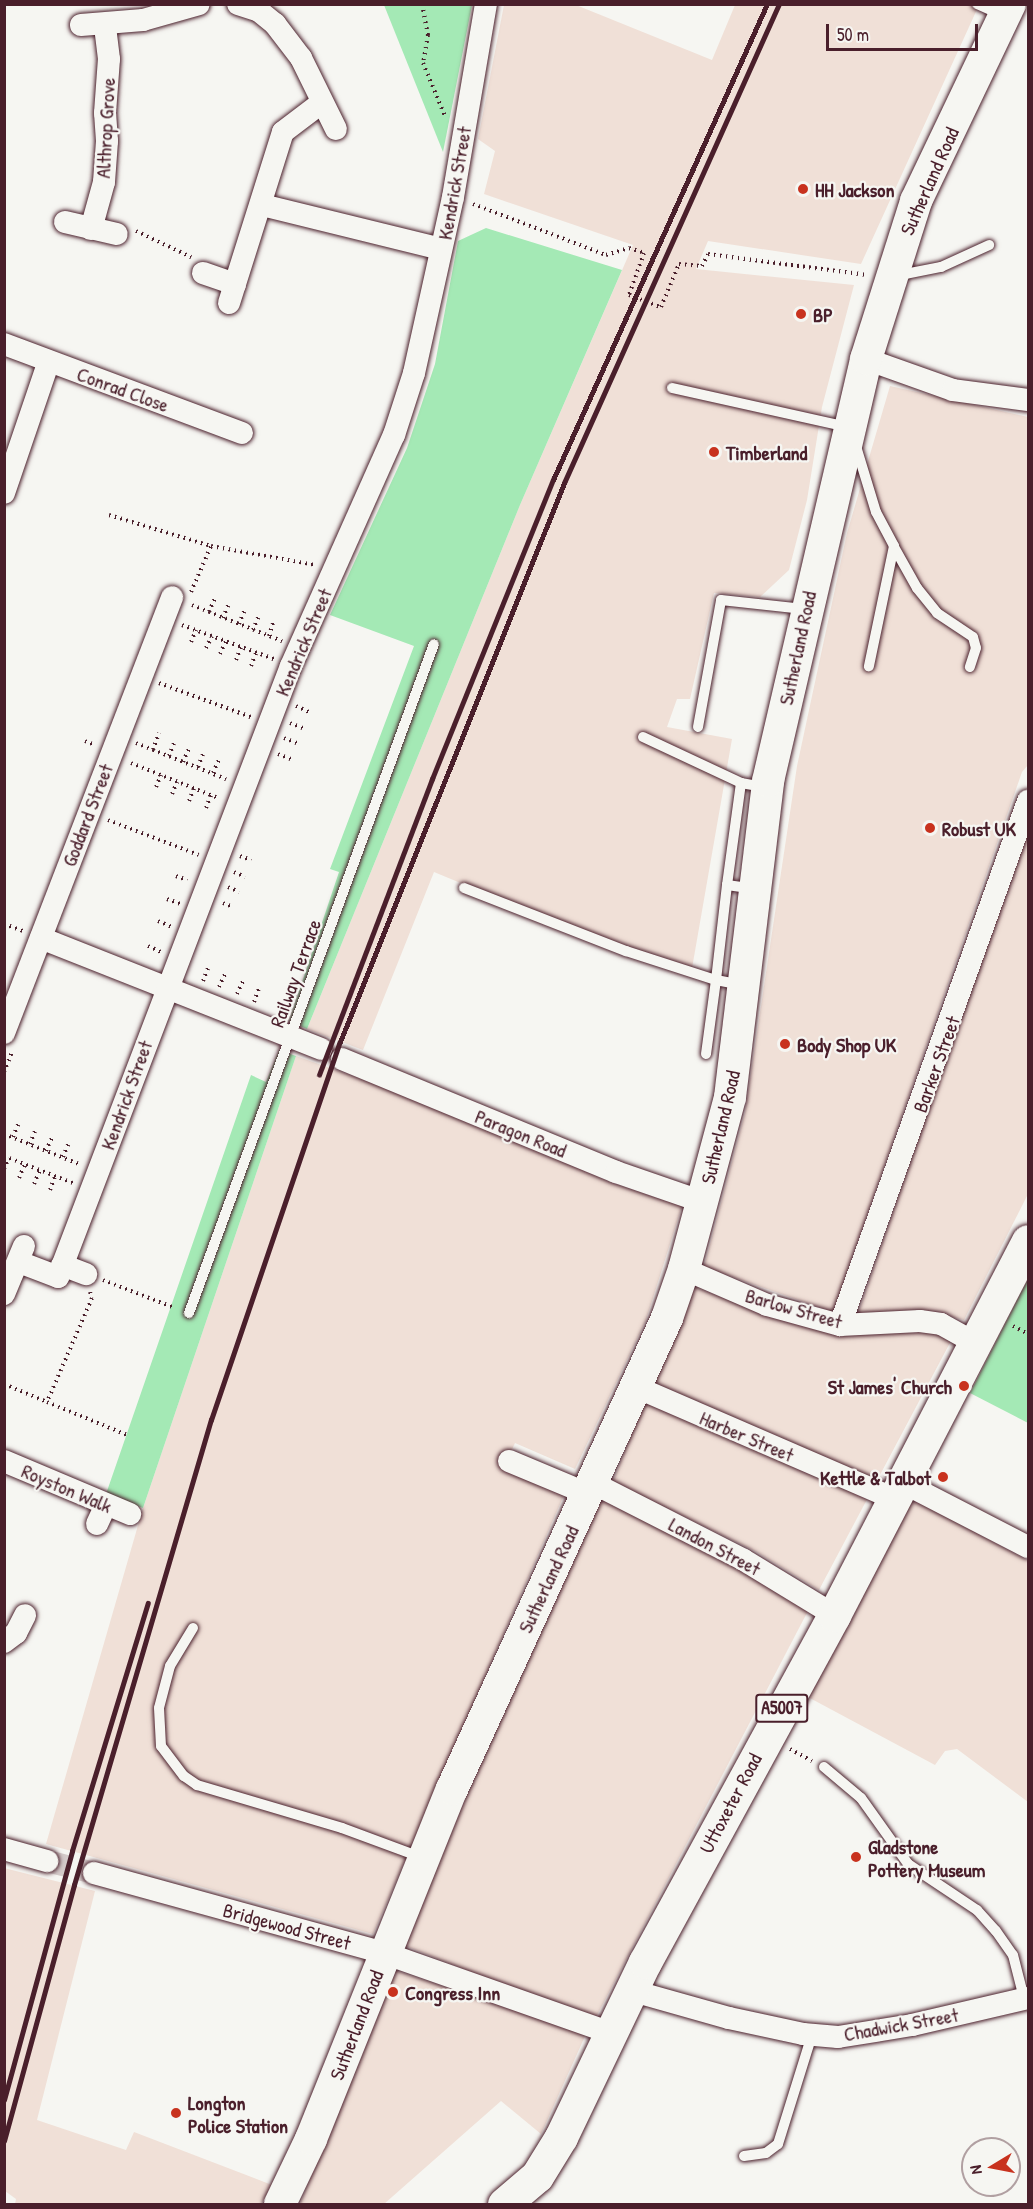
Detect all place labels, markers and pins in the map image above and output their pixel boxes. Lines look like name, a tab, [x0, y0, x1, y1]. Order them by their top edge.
place label: HH Jackson	[815, 177, 894, 201]
marker: HH Jackson	[796, 182, 810, 196]
place label: BP	[813, 302, 833, 326]
marker: BP	[794, 307, 808, 321]
place label: Timberland	[726, 440, 807, 464]
marker: Timberland	[707, 445, 721, 459]
place label: Robust UK	[942, 816, 1016, 840]
marker: Robust UK	[923, 821, 937, 835]
place label: Body Shop UK	[797, 1032, 896, 1056]
marker: Body Shop UK	[778, 1037, 792, 1051]
place label: St James' Church	[828, 1374, 952, 1398]
marker: St James' Church	[957, 1379, 971, 1393]
place label: Kettle & Talbot	[820, 1465, 931, 1489]
marker: Kettle & Talbot	[936, 1470, 950, 1484]
place label: Gladstone Pottery Museum	[868, 1834, 985, 1881]
marker: Gladstone Pottery Museum	[849, 1850, 863, 1864]
place label: Congress Inn	[405, 1980, 500, 2004]
marker: Congress Inn	[386, 1985, 400, 1999]
place label: Longton Police Station	[188, 2090, 288, 2137]
marker: Longton Police Station	[169, 2106, 183, 2120]

